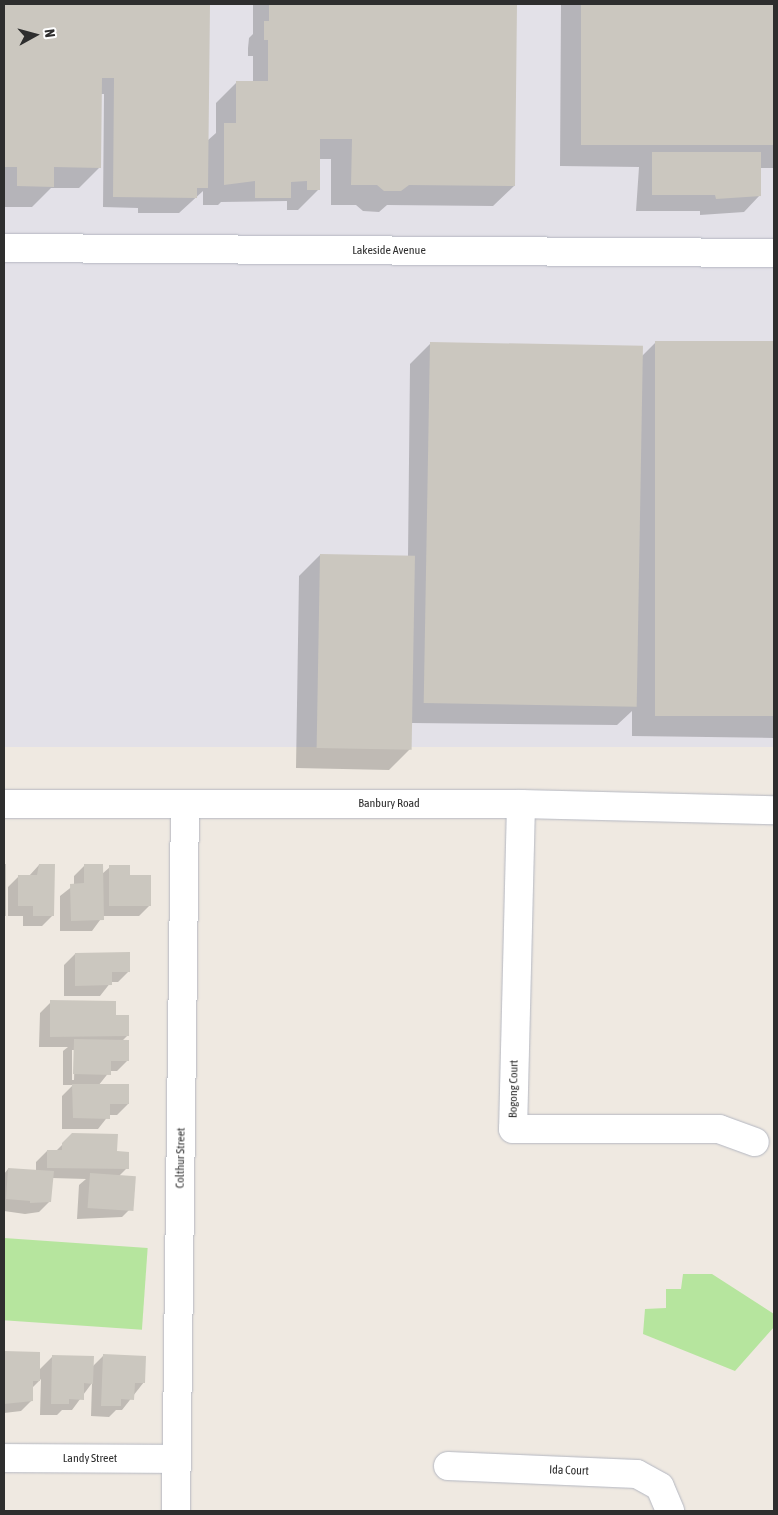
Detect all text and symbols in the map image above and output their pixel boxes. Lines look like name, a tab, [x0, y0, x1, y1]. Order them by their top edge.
north arrow	[10, 10, 60, 60]
text: N	[41, 28, 58, 38]
street label: Lakeside Avenue	[352, 244, 426, 258]
street label: Banbury Road	[358, 797, 420, 811]
street label: Bogong Court	[506, 1060, 522, 1118]
street label: Colthur Street	[173, 1127, 189, 1189]
street label: Landy Street	[63, 1452, 117, 1466]
street label: Ida Court	[549, 1463, 589, 1479]

